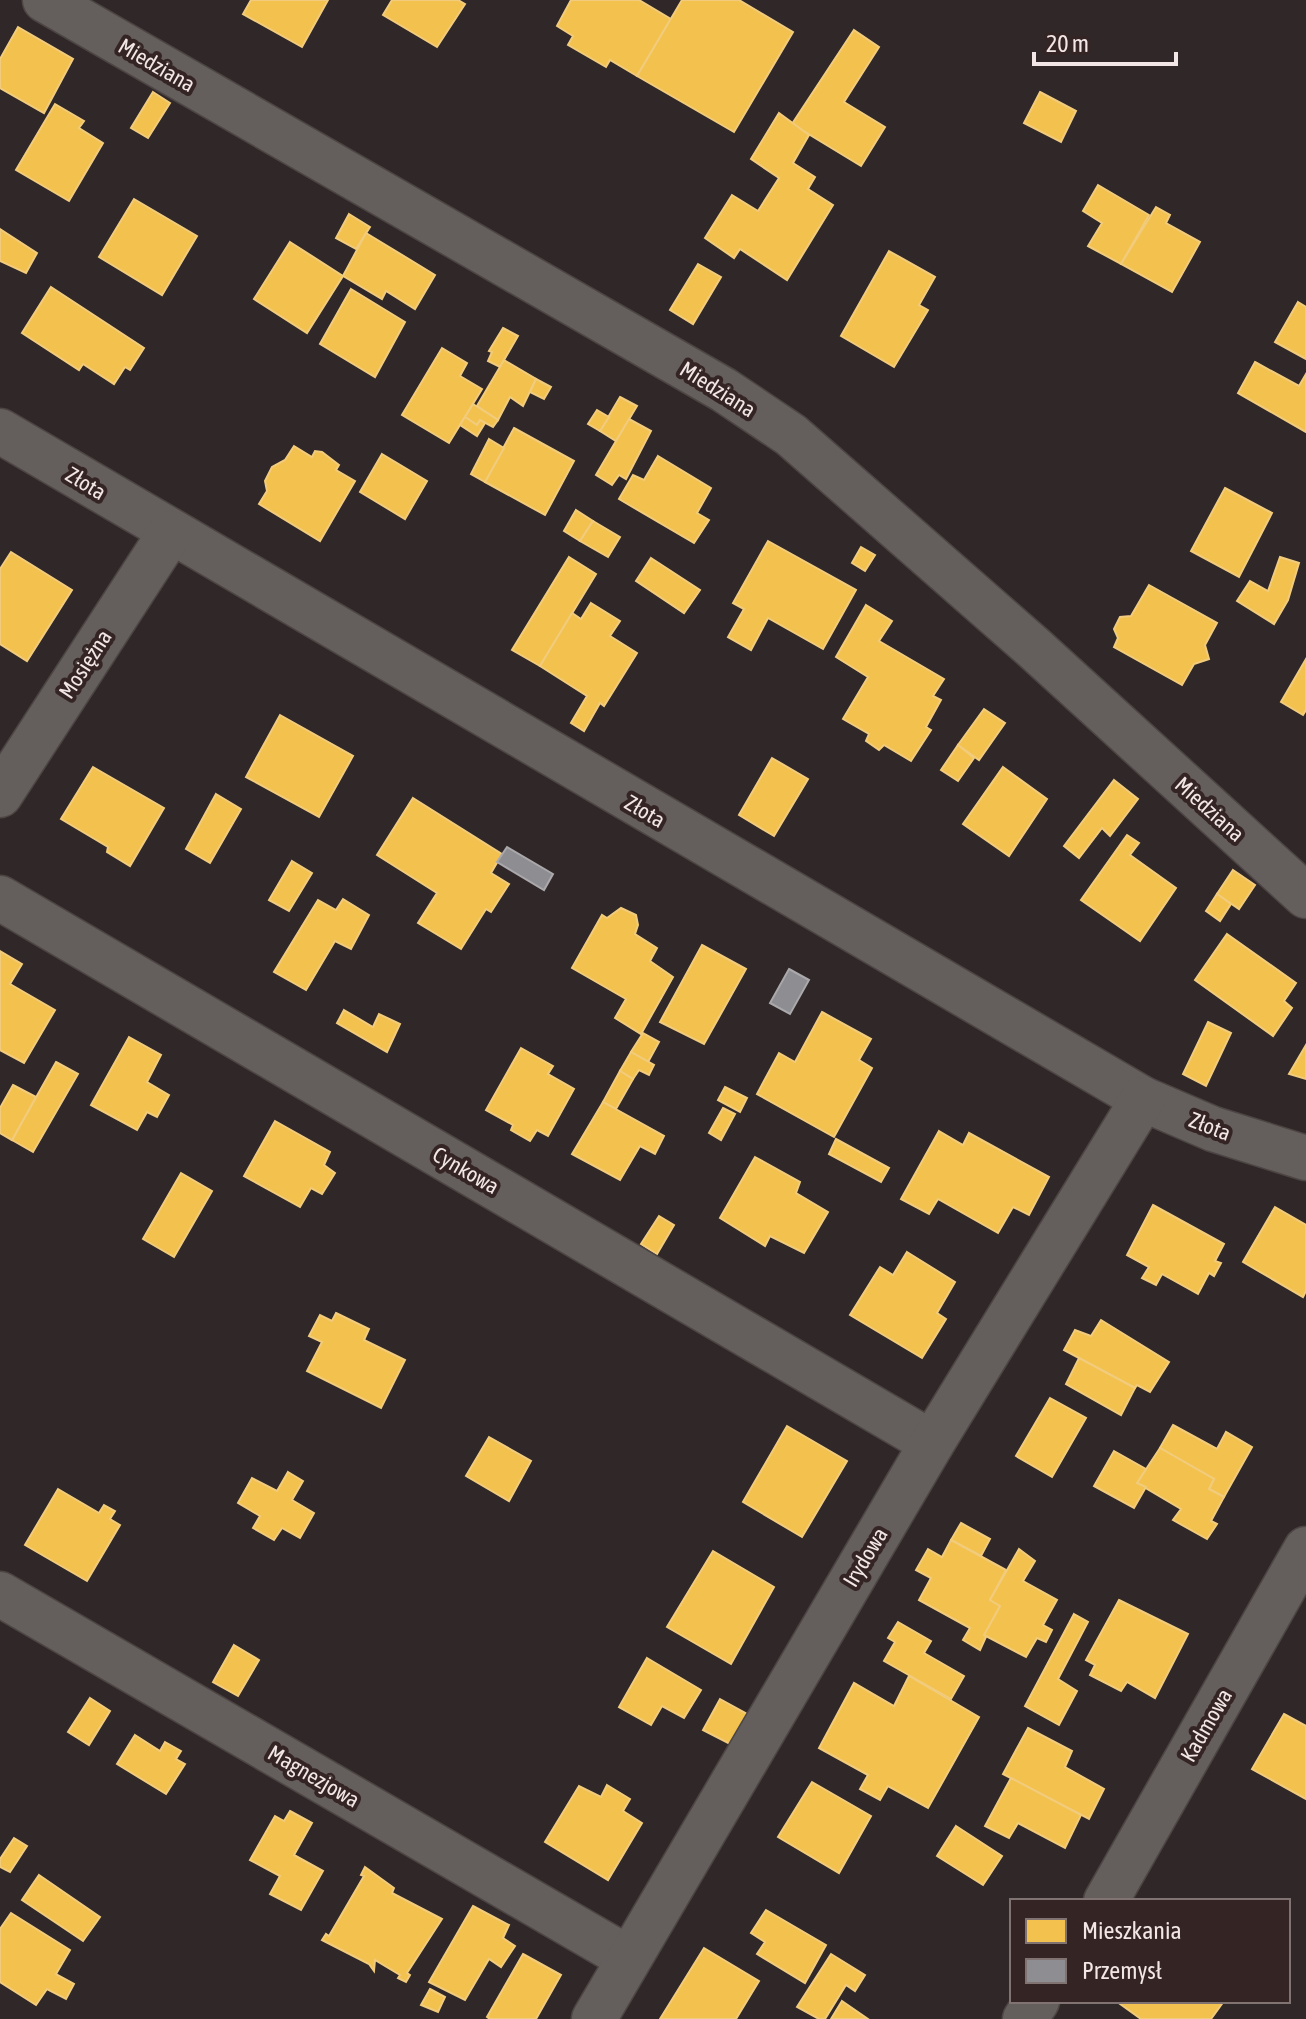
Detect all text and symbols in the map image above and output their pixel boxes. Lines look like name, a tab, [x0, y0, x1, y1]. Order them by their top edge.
scale bar	[1034, 16, 1176, 66]
text: 20 m	[1046, 30, 1089, 57]
street label: Miedziana	[114, 33, 200, 97]
street label: Miedziana	[675, 356, 761, 422]
street label: Złota	[61, 461, 111, 505]
street label: Mosiężna	[53, 625, 117, 703]
street label: Miedziana	[1170, 771, 1250, 847]
street label: Złota	[620, 789, 670, 833]
street label: Złota	[1186, 1106, 1234, 1146]
street label: Cynkowa	[428, 1141, 504, 1199]
street label: Irydowa	[837, 1523, 893, 1591]
street label: Kadmowa	[1175, 1684, 1237, 1766]
street label: Magnezjowa	[264, 1739, 364, 1813]
legend	[1010, 1899, 1290, 2003]
text: Mieszkania	[1082, 1917, 1182, 1944]
text: Przemysł	[1082, 1957, 1163, 1984]

